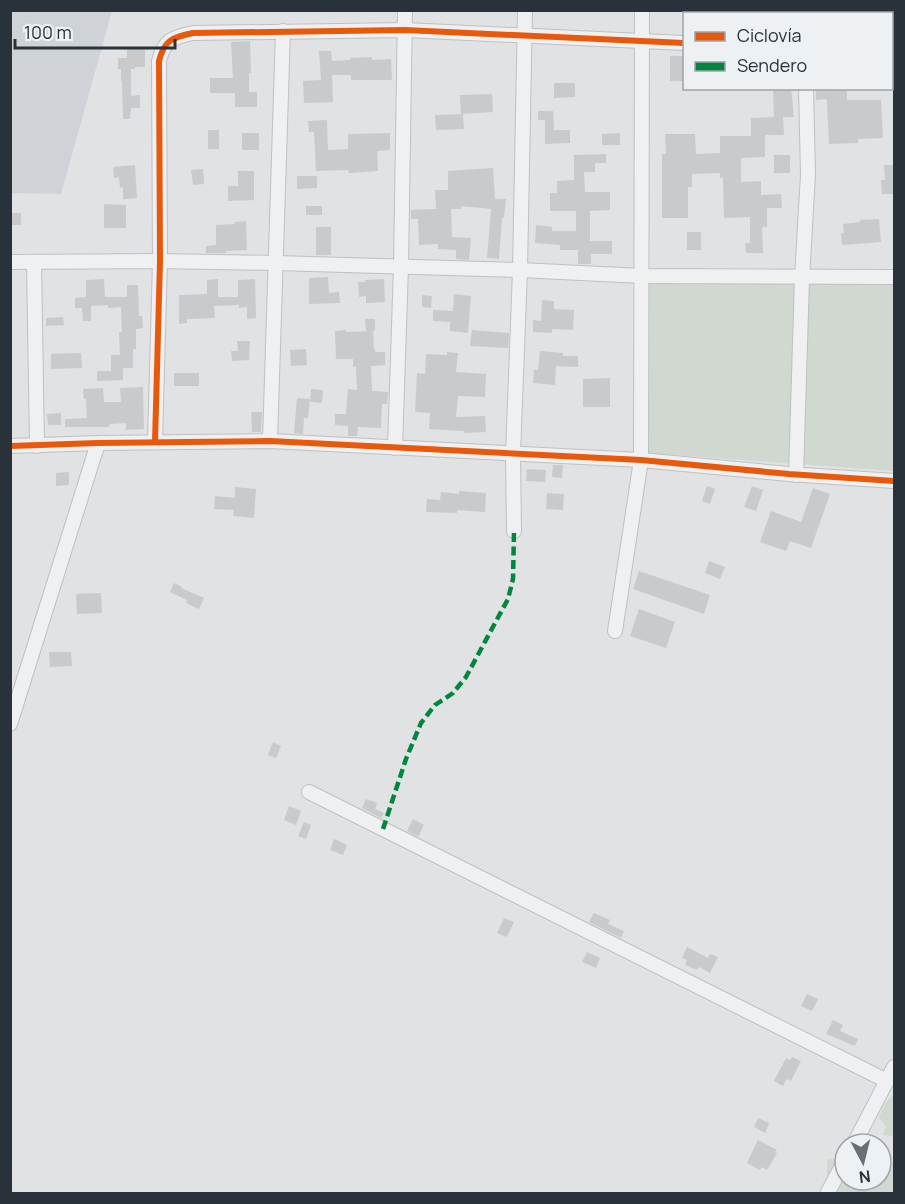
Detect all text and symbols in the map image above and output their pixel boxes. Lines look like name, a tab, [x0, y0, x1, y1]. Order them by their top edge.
scale bar	[15, 12, 176, 50]
legend	[683, 12, 893, 90]
text: 100 m	[24, 20, 72, 44]
text: Ciclovía	[737, 23, 802, 47]
text: Sendero	[737, 53, 807, 77]
north arrow	[833, 1132, 893, 1192]
text: N	[858, 1165, 872, 1189]

